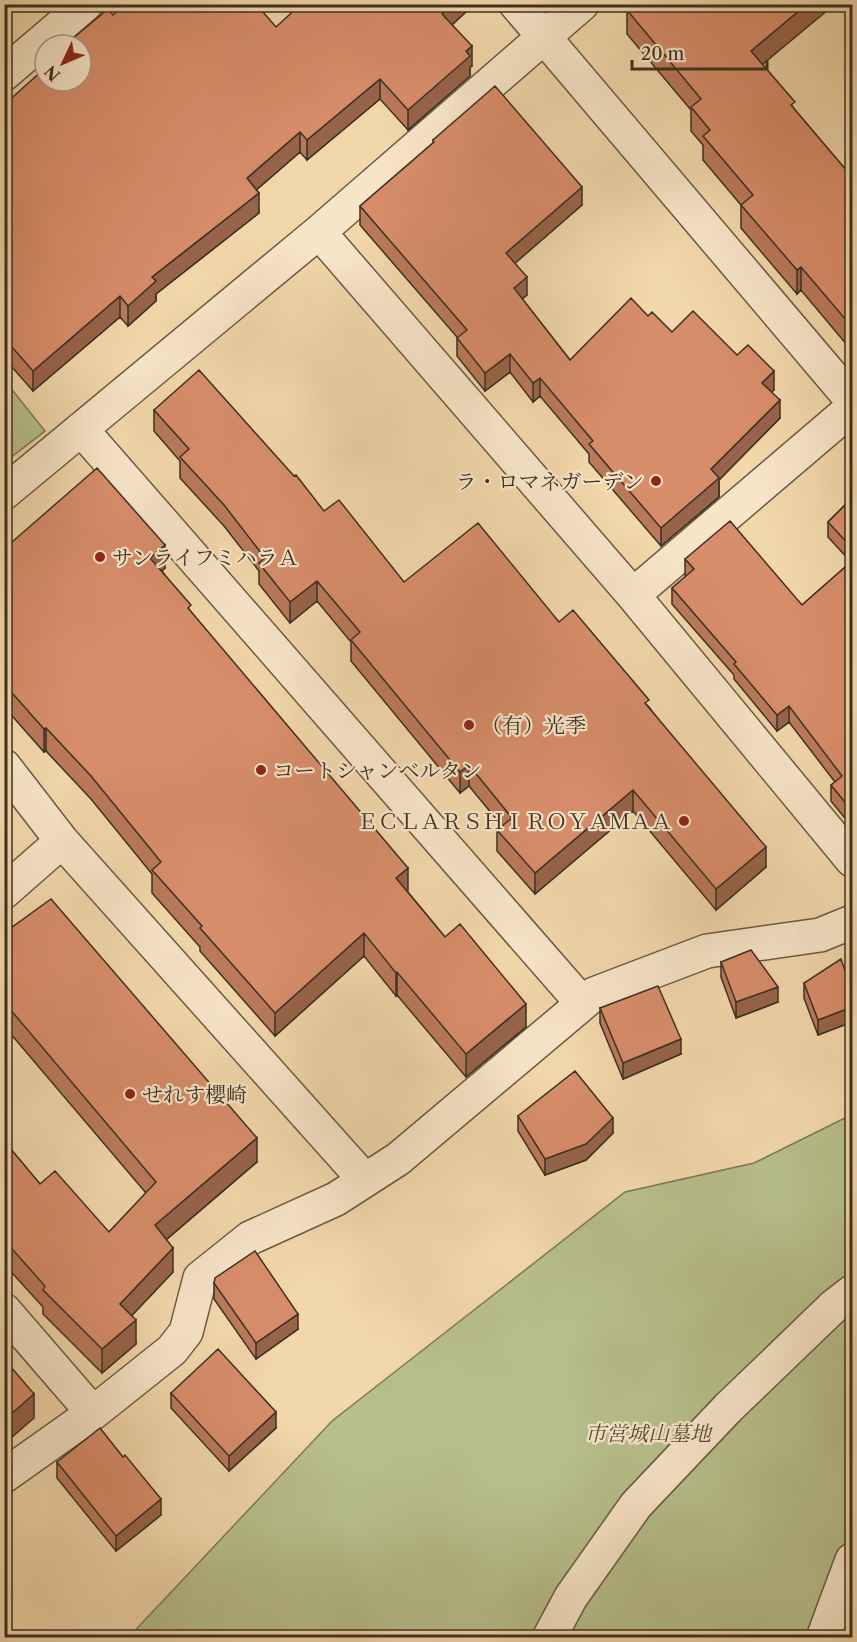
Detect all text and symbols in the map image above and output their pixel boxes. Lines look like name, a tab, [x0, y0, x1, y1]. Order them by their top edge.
north arrow	[33, 33, 93, 93]
scale bar	[632, 33, 767, 71]
text: 20 m	[641, 43, 685, 65]
text: N	[40, 61, 64, 85]
place label: ラ・ロマネガーデン	[455, 469, 644, 494]
marker: ラ・ロマネガーデン	[649, 474, 663, 488]
place label: サンライフミハラＡ	[112, 545, 299, 570]
marker: サンライフミハラＡ	[93, 550, 107, 564]
place label: （有）光季	[481, 713, 586, 738]
marker: （有）光季	[462, 718, 476, 732]
place label: コートシャンベルタン	[273, 758, 482, 783]
marker: コートシャンベルタン	[254, 763, 268, 777]
place label: ＥＣＬＡＲＳＨＩＲＯＹＡＭＡＡ	[357, 809, 672, 834]
marker: ＥＣＬＡＲＳＨＩＲＯＹＡＭＡＡ	[677, 814, 691, 828]
place label: せれす櫻崎	[142, 1082, 247, 1107]
marker: せれす櫻崎	[123, 1087, 137, 1101]
park label: 市営城山墓地	[585, 1421, 713, 1446]

